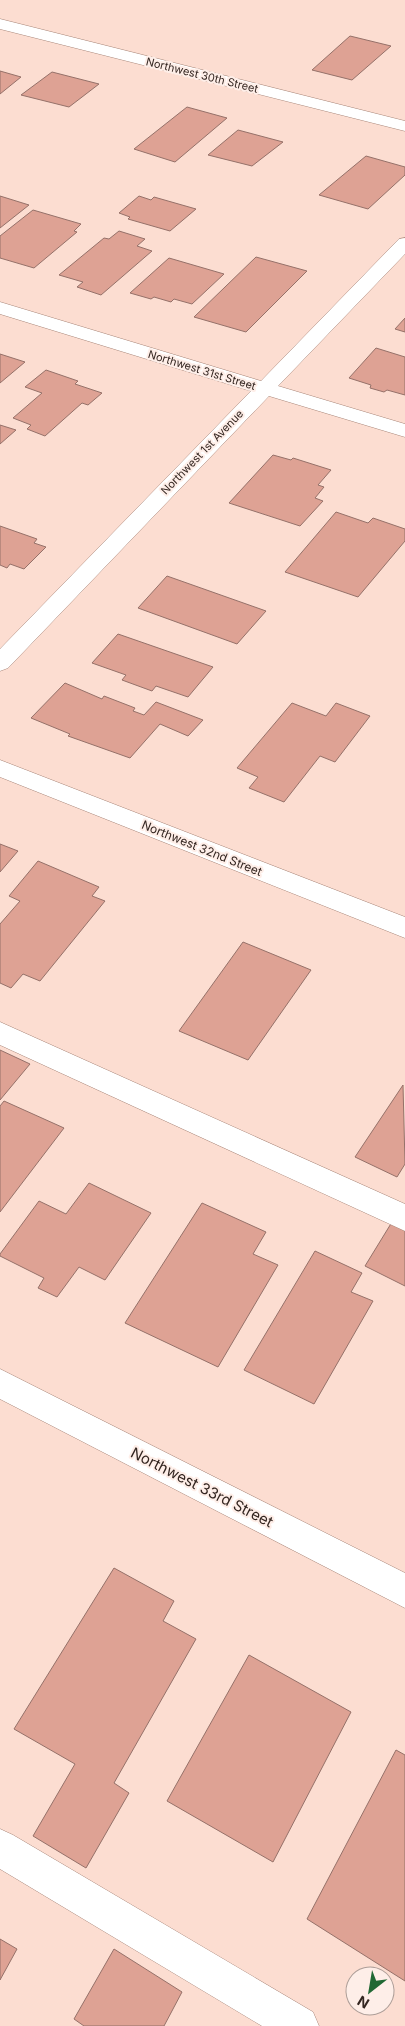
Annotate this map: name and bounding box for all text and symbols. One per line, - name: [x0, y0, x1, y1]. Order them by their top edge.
- street label: Northwest 30th Street: [144, 54, 260, 96]
- street label: Northwest 31st Street: [146, 347, 258, 393]
- street label: Northwest 1st Avenue: [158, 407, 246, 497]
- street label: Northwest 32nd Street: [140, 817, 264, 879]
- street label: Northwest 33rd Street: [128, 1443, 277, 1531]
- north arrow: [345, 1966, 395, 2016]
- text: N: [354, 1993, 372, 2013]

